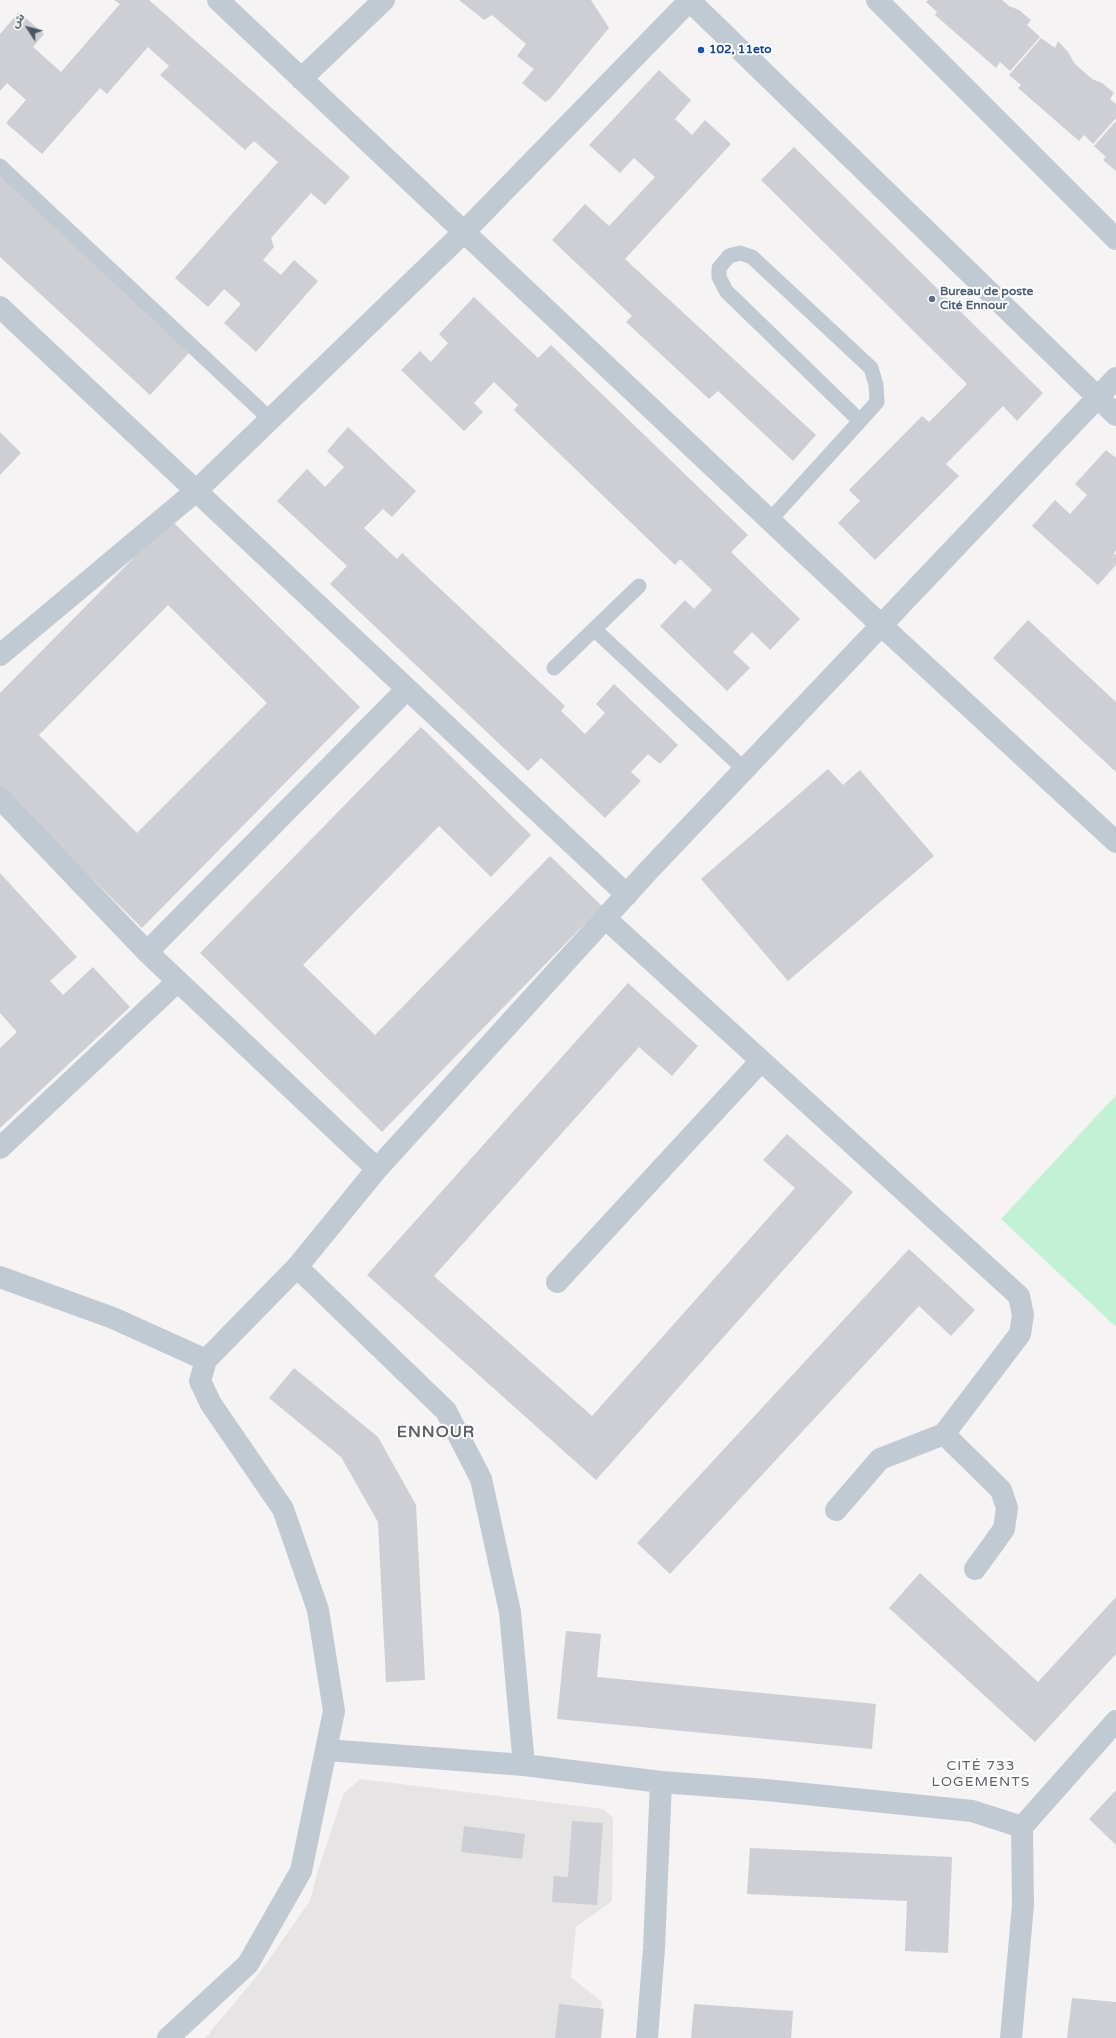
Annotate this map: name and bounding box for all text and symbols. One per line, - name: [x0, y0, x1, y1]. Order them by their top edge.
- north arrow: [8, 8, 48, 48]
- text: ش: [8, 11, 28, 31]
- place label: 102, 11eto: [709, 43, 772, 57]
- marker: 102, 11eto: [696, 45, 706, 55]
- place label: Bureau de poste Cité Ennour: [940, 285, 1033, 313]
- marker: Bureau de poste Cité Ennour: [927, 294, 937, 304]
- district label: ENNOUR: [397, 1423, 475, 1443]
- district label: CITÉ 733 LOGEMENTS: [932, 1758, 1030, 1790]

